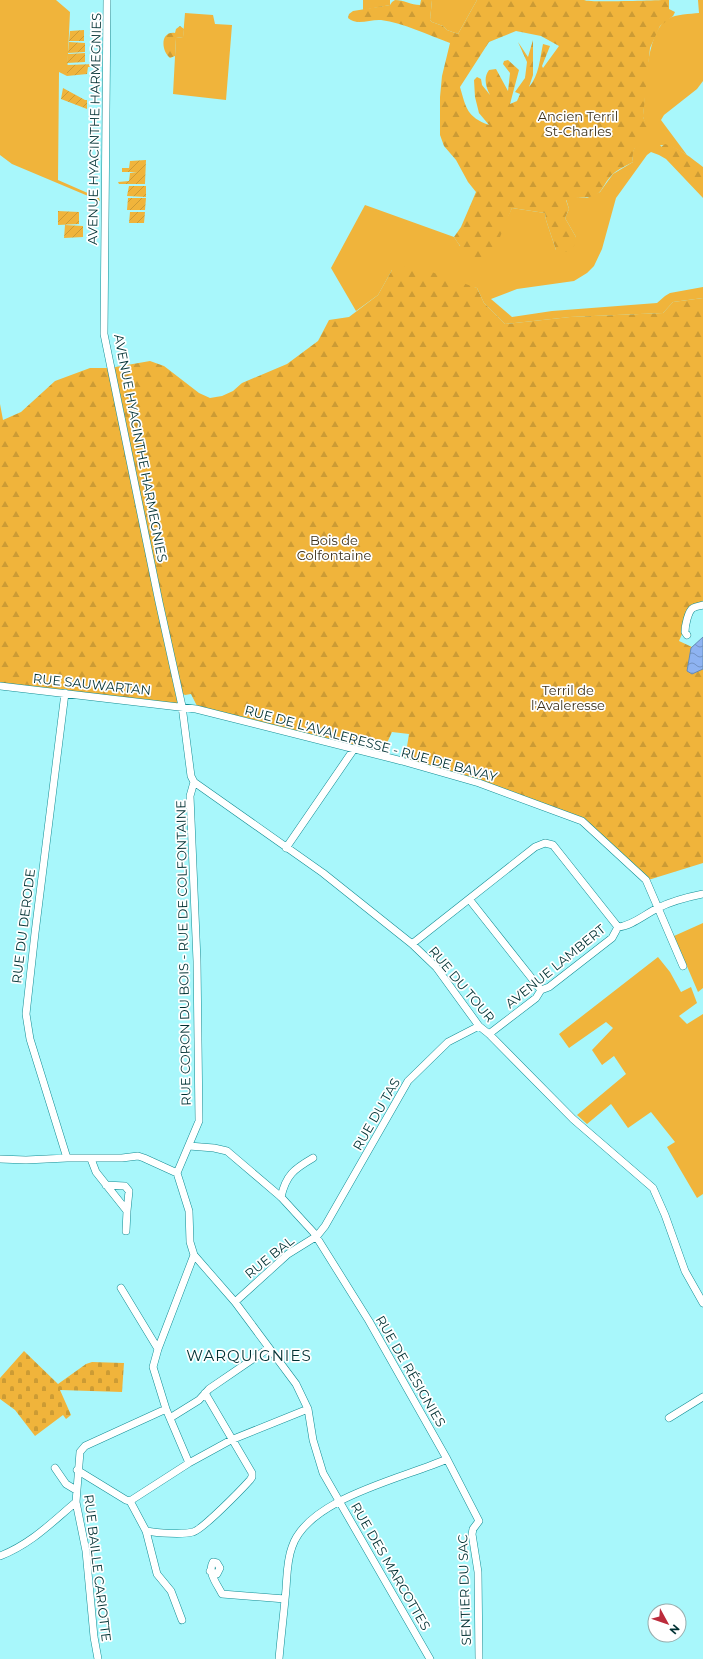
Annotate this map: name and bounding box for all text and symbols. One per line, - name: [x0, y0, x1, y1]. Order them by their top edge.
- street label: AVENUE HYACINTHE HARMEGNIES: [84, 13, 104, 245]
- park label: Ancien Terril St-Charles: [538, 108, 618, 139]
- street label: AVENUE HYACINTHE HARMEGNIES: [111, 333, 171, 563]
- park label: Bois de Colfontaine: [297, 532, 371, 563]
- street label: RUE SAUWARTAN: [32, 670, 152, 698]
- park label: Terril de l'Avaleresse: [531, 682, 605, 713]
- street label: RUE DE L'AVALERESSE - RUE DE BAVAY: [243, 702, 500, 785]
- street label: RUE CORON DU BOIS - RUE DE COLFONTAINE: [172, 800, 194, 1106]
- street label: RUE DU DERODE: [8, 868, 38, 984]
- street label: AVENUE LAMBERT: [502, 920, 609, 1011]
- street label: RUE DU TOUR: [426, 943, 498, 1025]
- street label: RUE DU TAS: [349, 1075, 403, 1153]
- street label: RUE BAL: [241, 1232, 297, 1282]
- street label: RUE DE RÉSIGNIES: [373, 1312, 449, 1430]
- district label: WARQUIGNIES: [186, 1346, 312, 1365]
- street label: RUE BAILLE CARIOTTE: [81, 1493, 115, 1643]
- street label: RUE DES MARCOTTES: [348, 1499, 434, 1633]
- street label: SENTIER DU SAC: [454, 1534, 474, 1646]
- north arrow: [647, 1603, 687, 1643]
- text: N: [666, 1622, 683, 1637]

